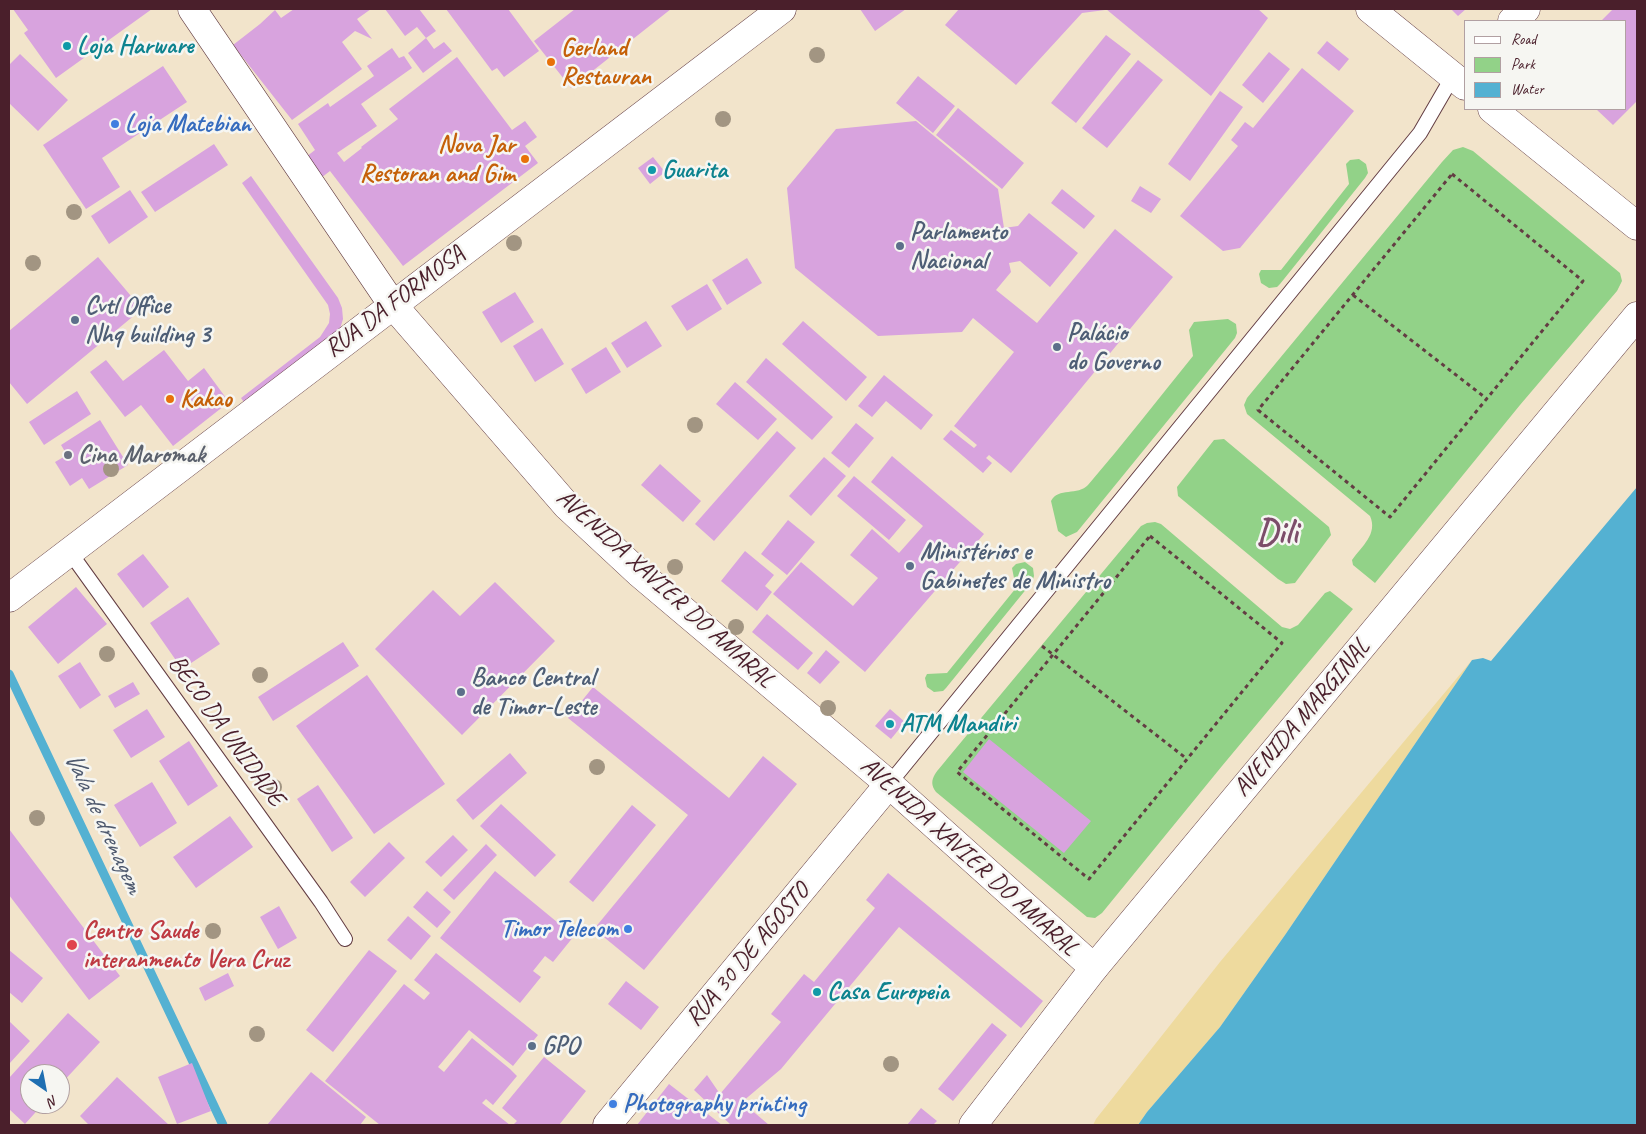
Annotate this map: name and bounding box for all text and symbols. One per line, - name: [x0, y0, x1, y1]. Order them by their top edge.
- legend: [1464, 20, 1626, 110]
- text: Road: [1511, 30, 1536, 49]
- place label: Loja Harware: [77, 31, 193, 61]
- place label: Gerland Restauran: [561, 33, 651, 92]
- marker: Loja Harware: [61, 40, 73, 52]
- text: Park: [1511, 55, 1535, 74]
- marker: Gerland Restauran: [545, 56, 557, 68]
- text: Water: [1511, 80, 1544, 99]
- place label: Loja Matebian: [125, 109, 251, 139]
- marker: Loja Matebian: [109, 118, 121, 130]
- place label: Nova Jar Restoran and Gim: [360, 130, 515, 189]
- marker: Nova Jar Restoran and Gim: [519, 153, 531, 165]
- place label: Guarita: [662, 155, 727, 185]
- marker: Guarita: [646, 164, 658, 176]
- place label: Parlamento Nacional: [910, 217, 1007, 276]
- street label: RUA DA FORMOSA: [319, 240, 471, 364]
- marker: Parlamento Nacional: [894, 240, 906, 252]
- place label: Cvtl Office Nhq building 3: [85, 291, 210, 350]
- marker: Cvtl Office Nhq building 3: [69, 314, 81, 326]
- place label: Palácio do Governo: [1067, 318, 1160, 377]
- marker: Palácio do Governo: [1051, 341, 1063, 353]
- place label: Kakao: [180, 384, 231, 414]
- marker: Kakao: [164, 393, 176, 405]
- place label: Cina Maromak: [78, 440, 205, 470]
- marker: Cina Maromak: [62, 449, 74, 461]
- street label: AVENIDA XAVIER DO AMARAL: [550, 483, 780, 695]
- district label: Dili: [1256, 513, 1298, 555]
- place label: Ministérios e Gabinetes de Ministro: [920, 537, 1110, 596]
- marker: Ministérios e Gabinetes de Ministro: [904, 560, 916, 572]
- street label: AVENIDA MARGINAL: [1227, 633, 1377, 803]
- street label: BECO DA UNIDADE: [161, 650, 291, 812]
- place label: Banco Central de Timor-Leste: [471, 663, 597, 722]
- marker: Banco Central de Timor-Leste: [455, 686, 467, 698]
- place label: ATM Mandiri: [900, 709, 1016, 739]
- marker: ATM Mandiri: [884, 718, 896, 730]
- water label: Vala de drenagem: [57, 747, 149, 899]
- street label: AVENIDA XAVIER DO AMARAL: [854, 751, 1084, 963]
- street label: RUA 30 DE AGOSTO: [679, 877, 817, 1033]
- place label: Timor Telecom: [500, 914, 618, 944]
- place label: Centro Saude interanmento Vera Cruz: [83, 916, 289, 975]
- marker: Timor Telecom: [622, 923, 634, 935]
- marker: Centro Saude interanmento Vera Cruz: [65, 938, 79, 952]
- place label: Casa Europeia: [827, 977, 949, 1007]
- marker: Casa Europeia: [811, 986, 823, 998]
- place label: GPO: [542, 1031, 579, 1061]
- marker: GPO: [526, 1040, 538, 1052]
- north arrow: [20, 1064, 70, 1114]
- place label: Photography printing: [623, 1089, 806, 1119]
- text: N: [45, 1092, 61, 1111]
- marker: Photography printing: [607, 1098, 619, 1110]

